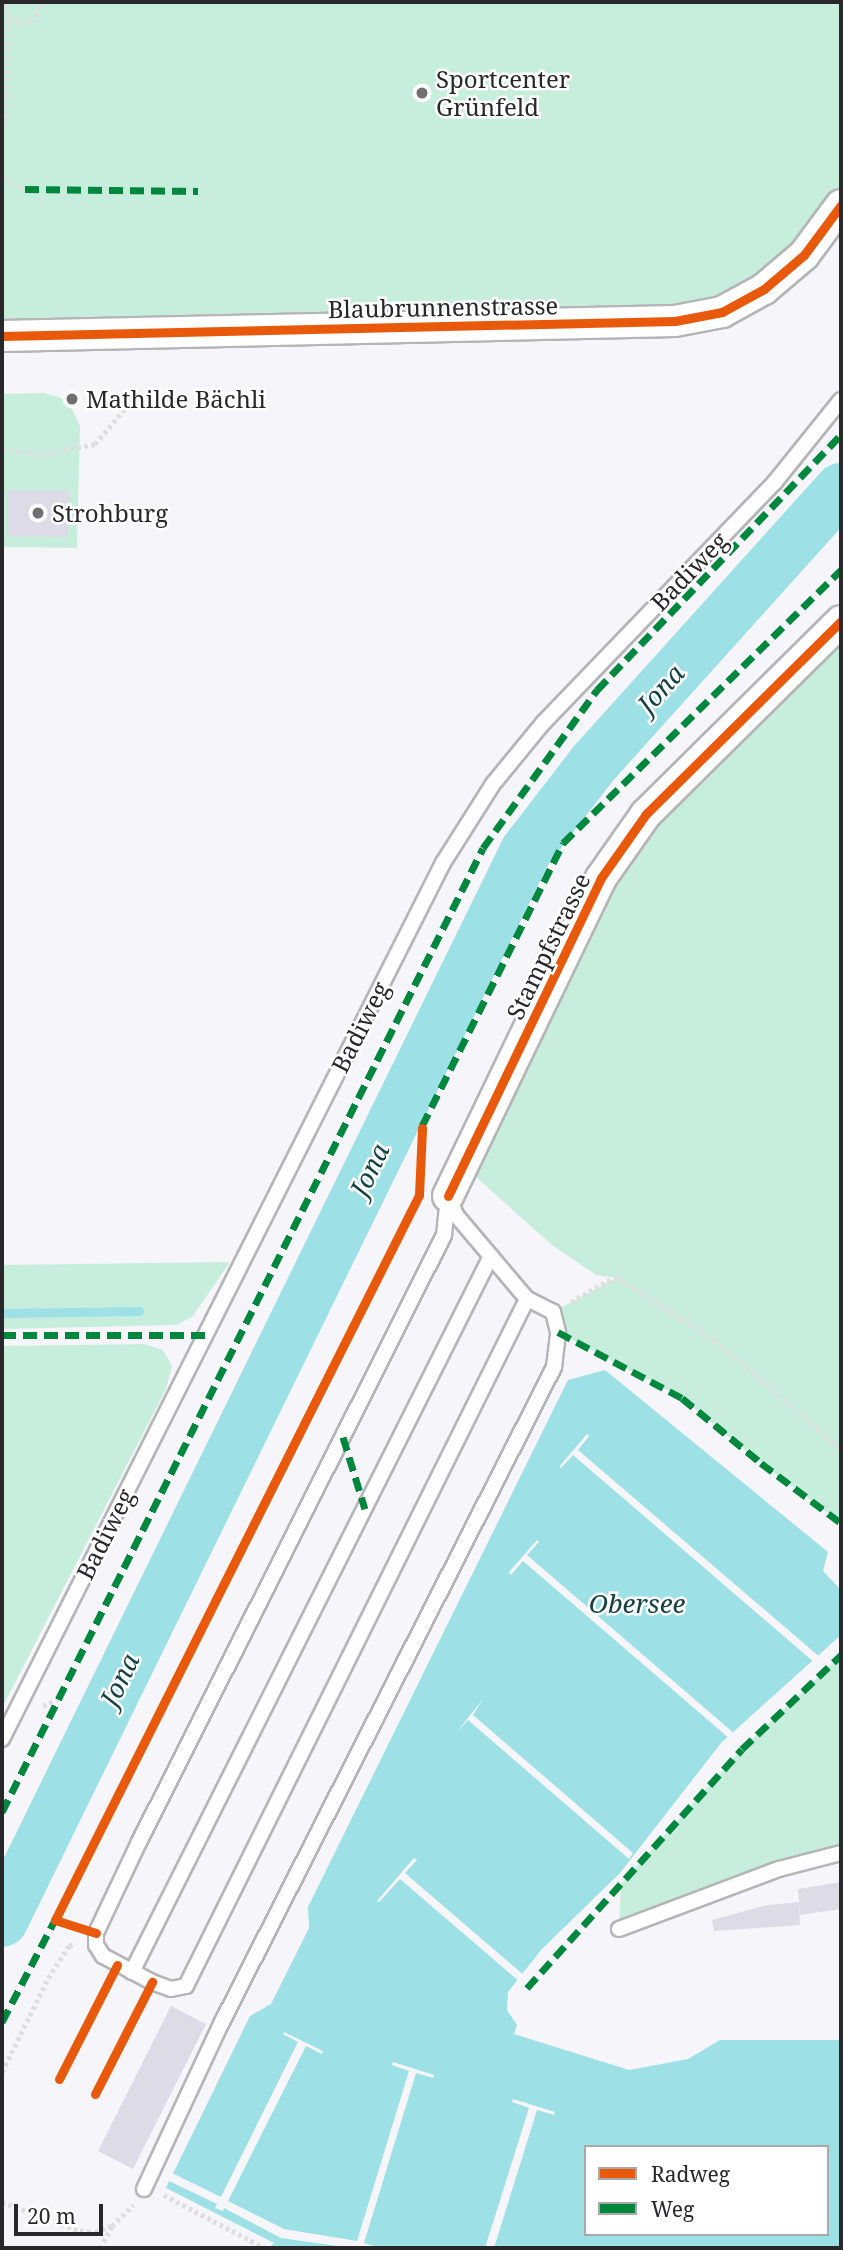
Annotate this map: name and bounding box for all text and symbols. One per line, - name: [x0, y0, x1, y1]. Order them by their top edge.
- place label: Sportcenter Grünfeld: [436, 65, 570, 121]
- marker: Sportcenter Grünfeld: [414, 85, 430, 101]
- street label: Blaubrunnenstrasse: [327, 291, 559, 323]
- place label: Mathilde Bächli: [86, 385, 266, 413]
- marker: Mathilde Bächli: [64, 391, 80, 407]
- place label: Strohburg: [52, 499, 168, 527]
- marker: Strohburg: [30, 505, 46, 521]
- street label: Badiweg: [645, 526, 733, 616]
- water label: Jona: [631, 658, 691, 720]
- street label: Stampfstrasse: [500, 868, 596, 1024]
- street label: Badiweg: [325, 977, 395, 1077]
- water label: Jona: [344, 1139, 396, 1201]
- street label: Badiweg: [70, 1484, 140, 1584]
- water label: Obersee: [589, 1588, 685, 1620]
- water label: Jona: [94, 1649, 146, 1711]
- legend: [584, 2145, 829, 2236]
- text: Radweg: [651, 2160, 730, 2188]
- scale bar: [18, 2190, 107, 2234]
- text: Weg: [651, 2195, 694, 2223]
- text: 20 m: [27, 2202, 76, 2230]

